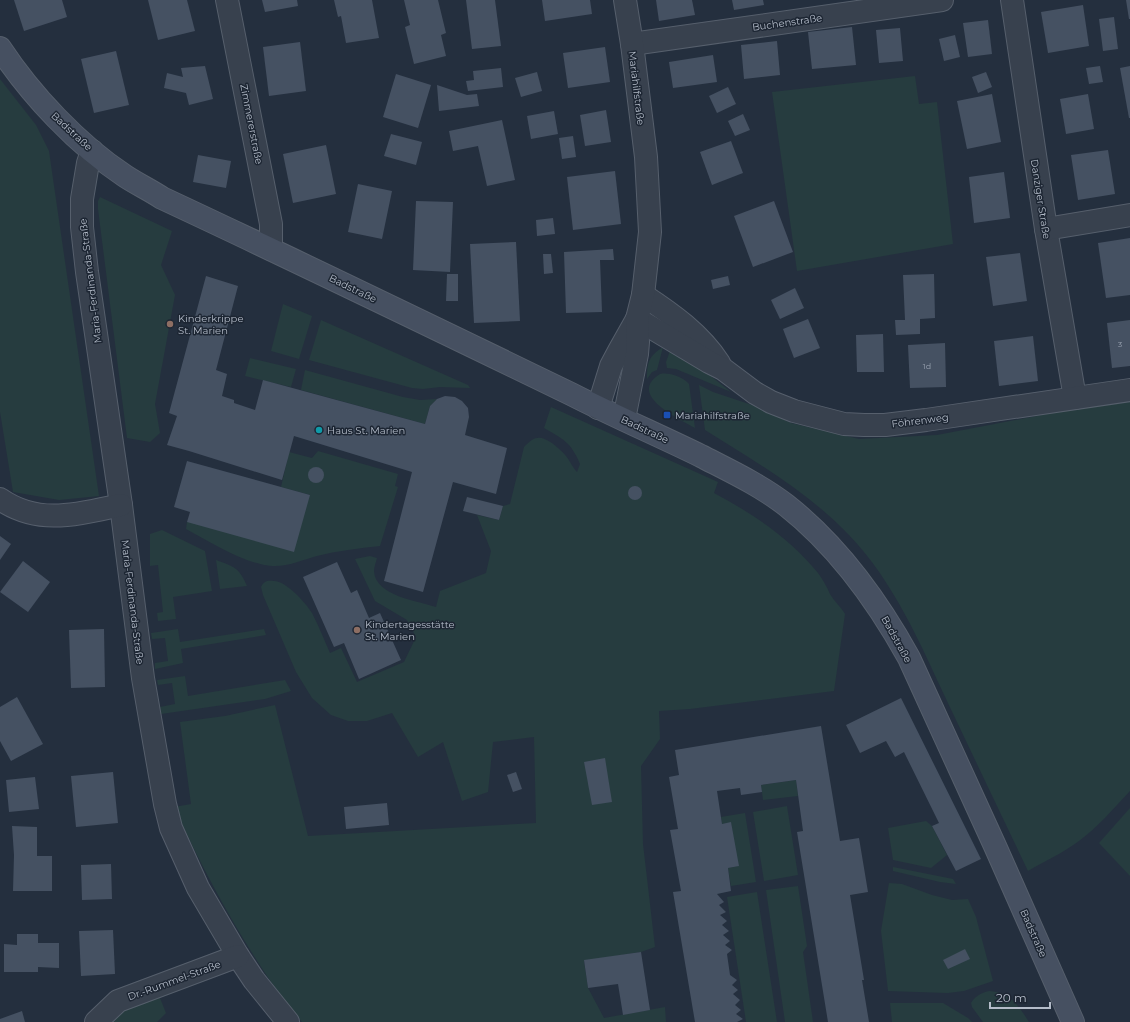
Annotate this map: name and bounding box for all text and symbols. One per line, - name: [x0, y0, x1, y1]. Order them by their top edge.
- street label: Buchenstraße: [751, 11, 823, 34]
- street label: Mariahilfstraße: [626, 50, 648, 126]
- street label: Zimmererstraße: [237, 83, 266, 165]
- street label: Badstraße: [48, 109, 95, 154]
- street label: Danziger Straße: [1028, 158, 1053, 240]
- street label: Maria-Ferdinanda-Straße: [76, 218, 105, 344]
- street label: Badstraße: [327, 271, 379, 306]
- place label: Kinderkrippe St. Marien: [178, 312, 243, 337]
- marker: Kinderkrippe St. Marien: [165, 319, 175, 329]
- house number: 3: [1118, 339, 1123, 349]
- house number: 1d: [923, 361, 931, 371]
- place label: Mariahilfstraße: [675, 409, 750, 422]
- marker: Mariahilfstraße: [662, 410, 672, 420]
- street label: Föhrenweg: [891, 411, 949, 430]
- street label: Badstraße: [619, 413, 671, 446]
- place label: Haus St. Marien: [327, 424, 405, 437]
- marker: Haus St. Marien: [314, 425, 324, 435]
- street label: Maria-Ferdinanda-Straße: [118, 539, 147, 665]
- street label: Badstraße: [878, 614, 915, 665]
- place label: Kindertagesstätte St. Marien: [365, 618, 455, 643]
- marker: Kindertagesstätte St. Marien: [352, 625, 362, 635]
- street label: Badstraße: [1017, 907, 1050, 959]
- street label: Dr.-Rummel-Straße: [126, 958, 222, 1003]
- scale bar: [990, 984, 1050, 1010]
- text: 20 m: [996, 990, 1027, 1005]

